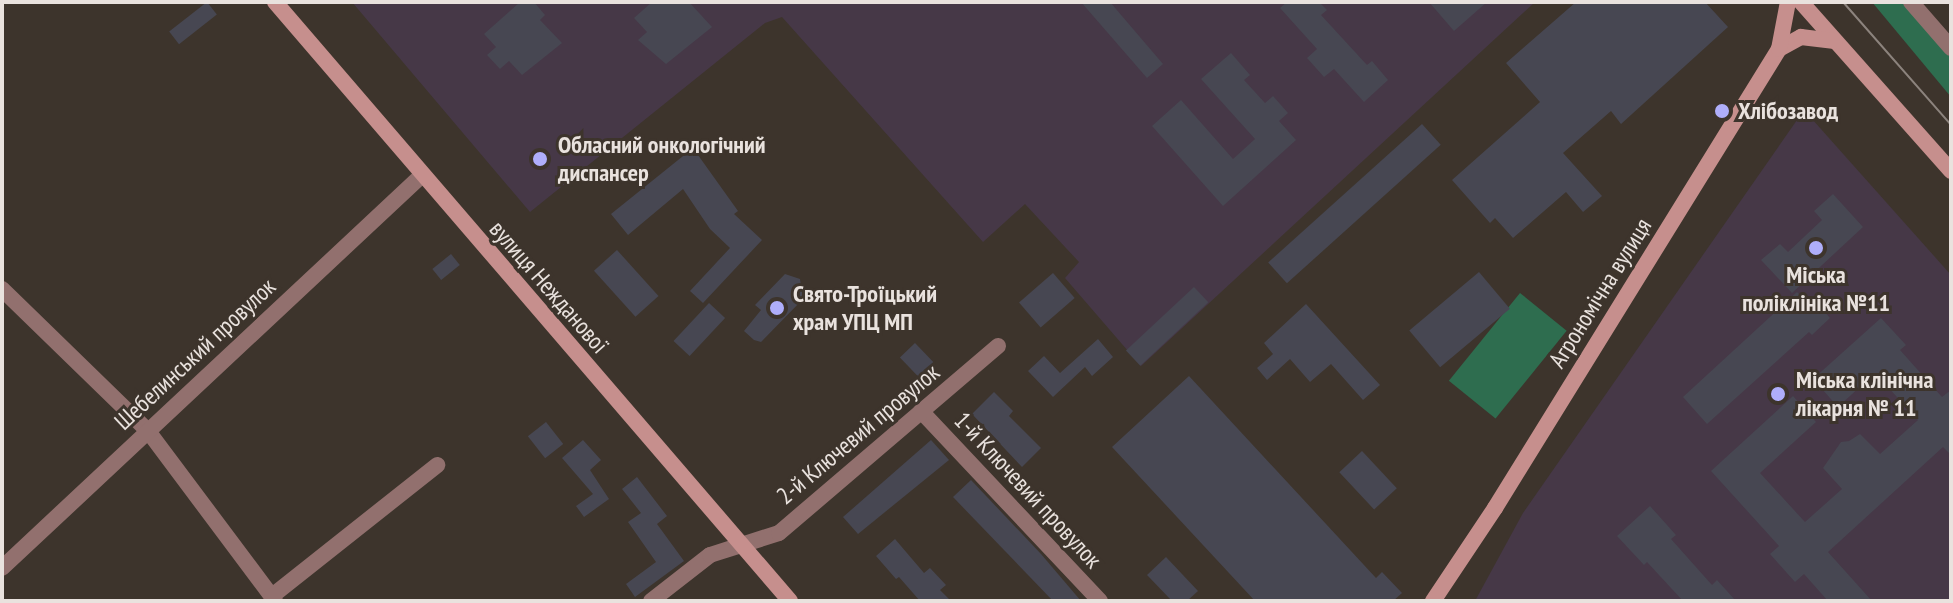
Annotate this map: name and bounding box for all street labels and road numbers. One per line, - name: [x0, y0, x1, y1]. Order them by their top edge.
- street label: Агрономічна вулиця: [1542, 213, 1658, 373]
- street label: вулиця Нежданової: [484, 215, 614, 359]
- street label: Шебелинський провулок: [109, 272, 281, 436]
- street label: 2-й Ключевий провулок: [771, 358, 945, 510]
- street label: 1-й Ключевий провулок: [948, 406, 1108, 574]

